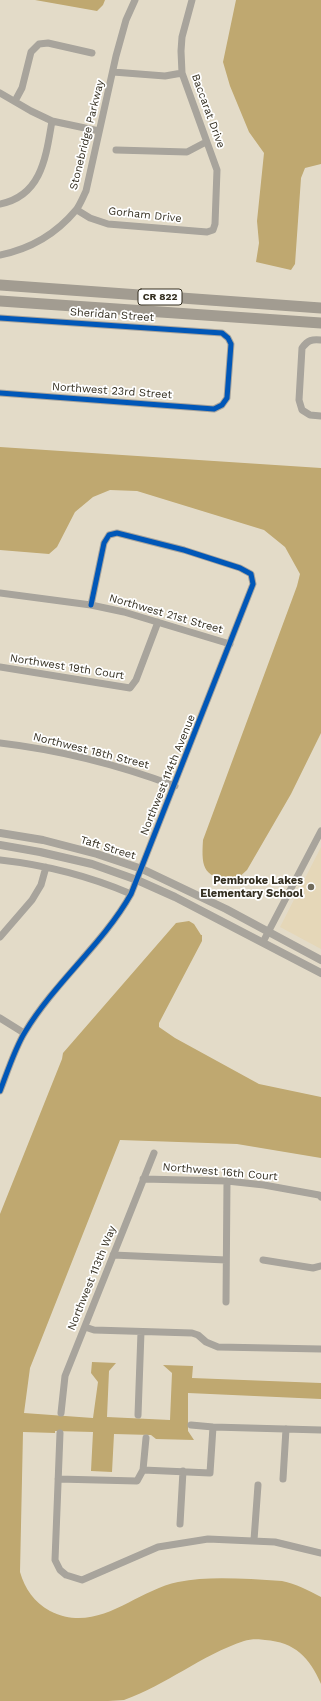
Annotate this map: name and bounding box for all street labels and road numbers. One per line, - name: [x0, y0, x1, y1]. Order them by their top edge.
- street label: Baccarat Drive: [188, 72, 228, 150]
- street label: Stonebridge Parkway: [67, 79, 107, 191]
- street label: Gorham Drive: [108, 205, 182, 225]
- road number: CR 822: [138, 289, 182, 305]
- street label: Sheridan Street: [69, 305, 155, 325]
- street label: Northwest 23rd Street: [51, 380, 173, 402]
- street label: Northwest 21st Street: [108, 591, 224, 637]
- street label: Northwest 19th Court: [9, 651, 125, 683]
- street label: Northwest 114th Avenue: [138, 713, 198, 837]
- street label: Northwest 18th Street: [32, 730, 150, 772]
- street label: Taft Street: [79, 833, 137, 863]
- street label: Northwest 16th Court: [162, 1160, 278, 1184]
- street label: Northwest 113th Way: [65, 1224, 119, 1332]

